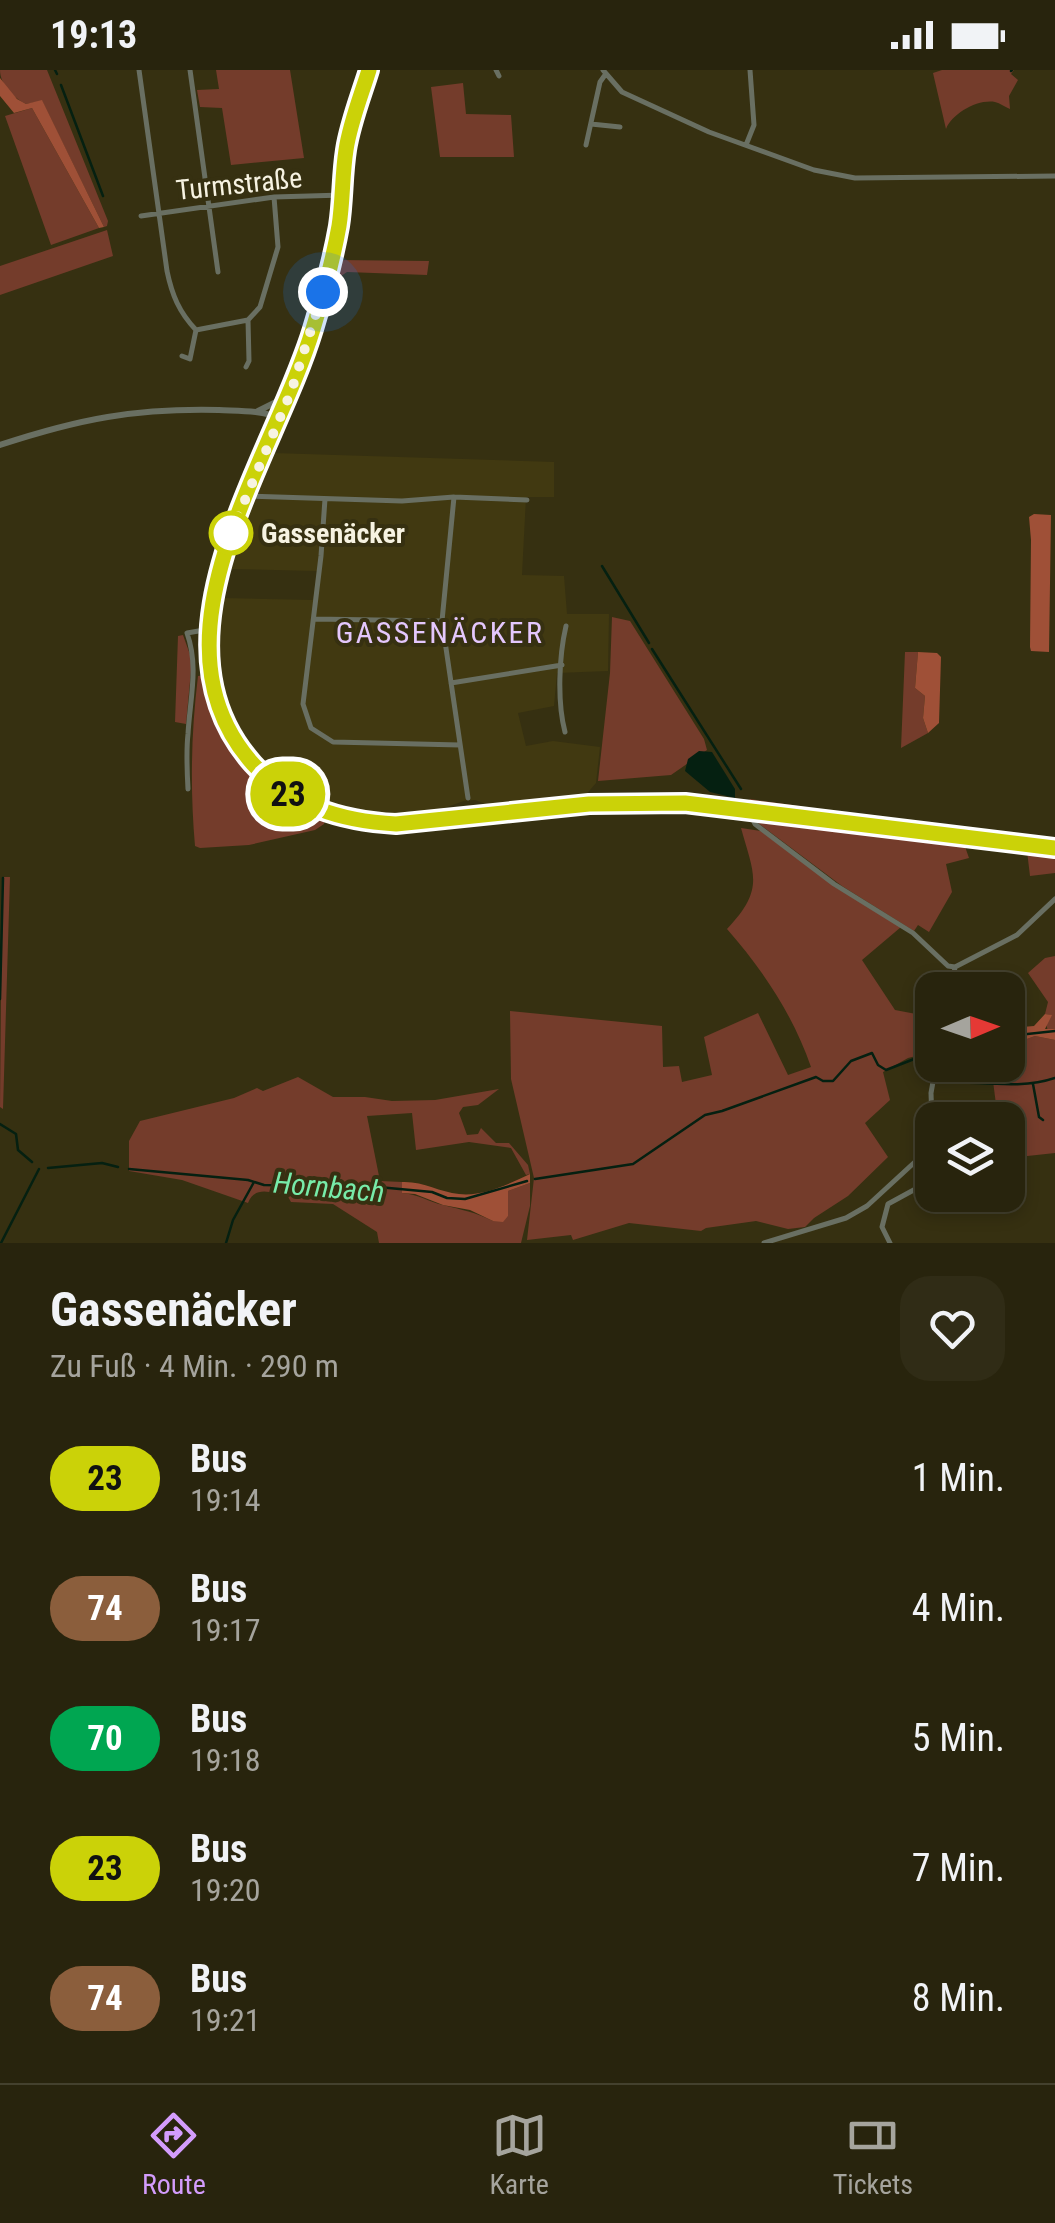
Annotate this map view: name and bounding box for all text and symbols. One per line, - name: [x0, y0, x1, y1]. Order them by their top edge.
- text: 19:13: [50, 13, 137, 57]
- street label: Turmstraße: [174, 161, 304, 207]
- your location: [298, 267, 348, 317]
- marker: Gassenäcker: [210, 512, 252, 554]
- place label: Gassenäcker: [261, 517, 405, 550]
- district label: GASSENÄCKER: [336, 615, 544, 650]
- line badge: 23: [243, 762, 333, 826]
- text: 23: [270, 774, 306, 815]
- north arrow: [915, 972, 1025, 1082]
- map controls: [915, 972, 1025, 1212]
- button: layers: [915, 1102, 1025, 1212]
- water label: Hornbach: [272, 1165, 386, 1209]
- button: heart: [900, 1276, 1005, 1381]
- text: Gassenäcker: [50, 1281, 297, 1338]
- text: Zu Fuß · 4 Min. · 290 m: [50, 1347, 339, 1385]
- text: Bus: [190, 1437, 247, 1481]
- text: 1 Min.: [912, 1456, 1005, 1500]
- text: 23: [87, 1458, 123, 1499]
- text: 19:14: [190, 1481, 261, 1519]
- text: Bus: [190, 1567, 247, 1611]
- text: 4 Min.: [912, 1586, 1005, 1630]
- text: 74: [87, 1588, 123, 1629]
- text: 19:17: [190, 1611, 261, 1649]
- text: Bus: [190, 1697, 247, 1741]
- text: 5 Min.: [912, 1716, 1005, 1760]
- text: 70: [87, 1718, 123, 1759]
- text: 19:18: [190, 1741, 261, 1779]
- text: Bus: [190, 1827, 247, 1871]
- text: 7 Min.: [912, 1846, 1005, 1890]
- text: 23: [87, 1848, 123, 1889]
- text: 19:20: [190, 1871, 261, 1909]
- text: Bus: [190, 1957, 247, 2001]
- text: 8 Min.: [912, 1976, 1005, 2020]
- text: 74: [87, 1978, 123, 2019]
- text: 19:21: [190, 2001, 261, 2039]
- tab: Route: [142, 2108, 206, 2201]
- tab: Karte: [490, 2108, 549, 2201]
- tab: Tickets: [833, 2108, 913, 2201]

